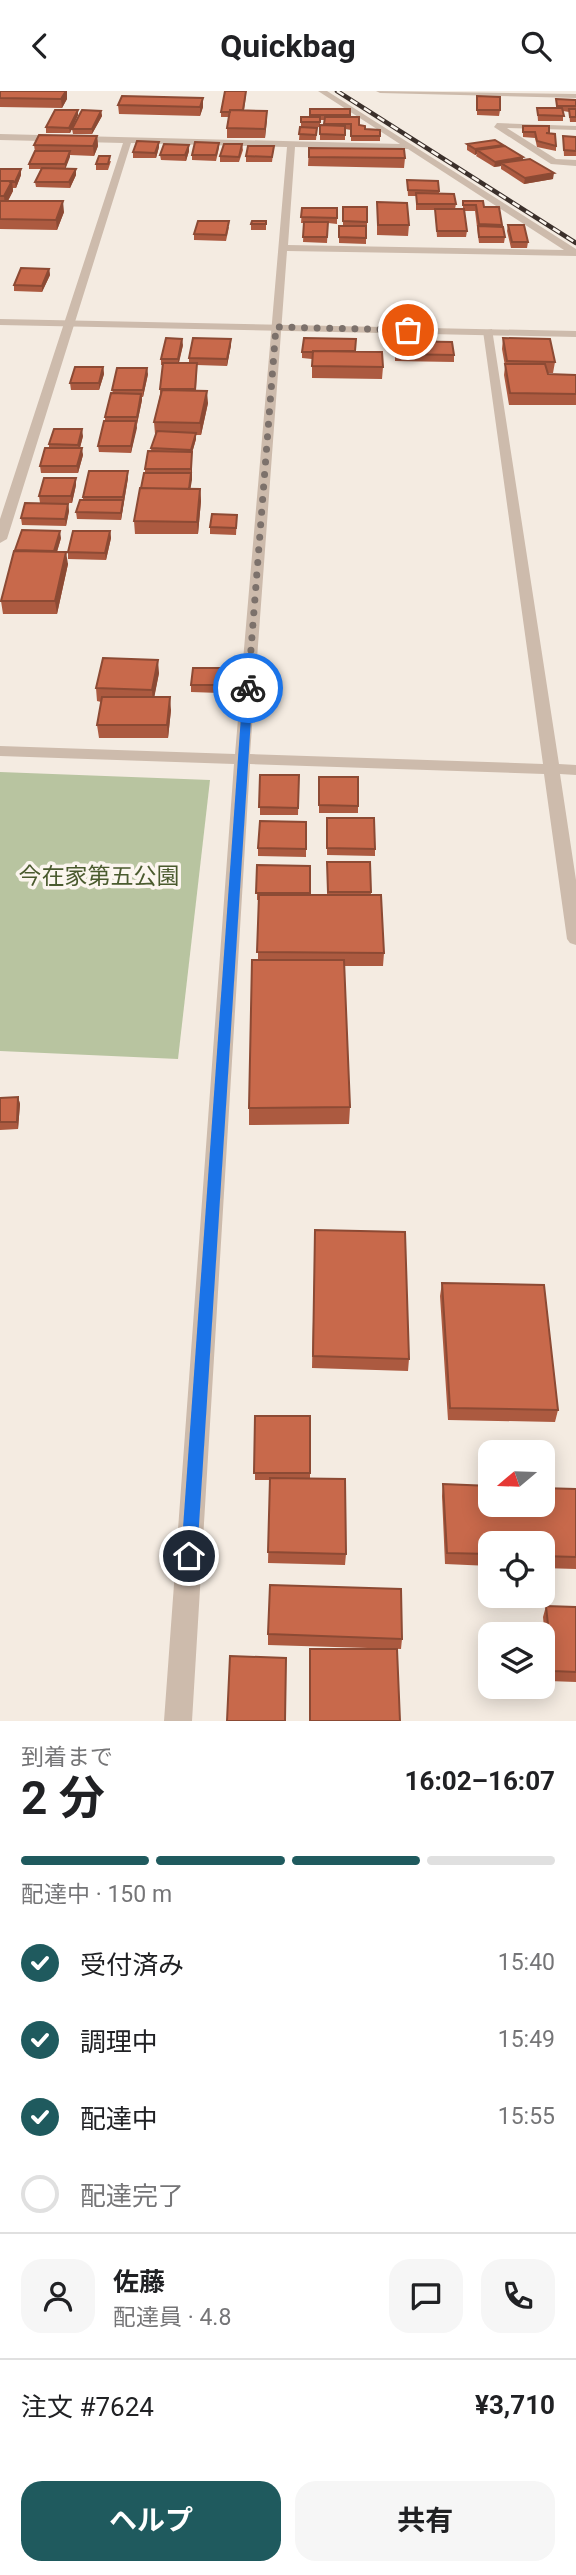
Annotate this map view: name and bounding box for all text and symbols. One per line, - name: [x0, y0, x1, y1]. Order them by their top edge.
- icon: back: [21, 27, 59, 65]
- text: Quickbag: [220, 27, 356, 65]
- icon: search: [517, 27, 555, 65]
- pin: [378, 300, 438, 360]
- icon: bag: [389, 311, 427, 349]
- courier: [213, 653, 283, 723]
- icon: bike: [229, 669, 267, 707]
- park label: 今在家第五公園: [19, 863, 180, 890]
- north arrow: [478, 1440, 555, 1517]
- map controls: [478, 1440, 555, 1699]
- pin: [159, 1526, 219, 1586]
- button: locate: [478, 1531, 555, 1608]
- icon: home: [170, 1537, 208, 1575]
- button: layers: [478, 1622, 555, 1699]
- text: 到着まで: [21, 1744, 113, 1771]
- text: 16:02–16:07: [405, 1766, 555, 1796]
- text: 2 分: [21, 1771, 105, 1825]
- text: 配達中 · 150 m: [21, 1881, 172, 1908]
- icon: check: [21, 1944, 59, 1982]
- text: 15:40: [498, 1949, 555, 1976]
- text: 受付済み: [80, 1950, 184, 1980]
- icon: check: [21, 2021, 59, 2059]
- text: 15:49: [498, 2026, 555, 2053]
- text: 調理中: [80, 2027, 158, 2057]
- icon: check: [21, 2098, 59, 2136]
- text: 15:55: [498, 2103, 555, 2130]
- text: 配達中: [80, 2104, 158, 2134]
- text: 配達完了: [80, 2181, 184, 2211]
- button: person: [21, 2259, 95, 2333]
- button: chat: [389, 2259, 463, 2333]
- button: phone: [481, 2259, 555, 2333]
- text: 佐藤: [113, 2267, 165, 2297]
- text: 配達員 · 4.8: [113, 2304, 231, 2331]
- text: ¥3,710: [475, 2390, 555, 2420]
- text: 注文 #7624: [21, 2392, 154, 2422]
- button: ヘルプ: [21, 2481, 281, 2561]
- button: 共有: [295, 2481, 555, 2561]

